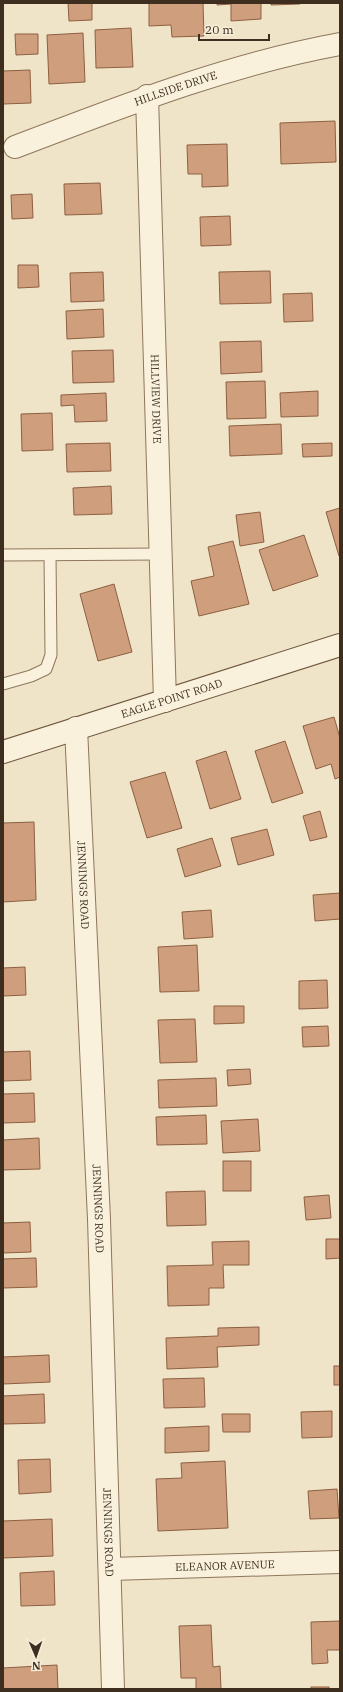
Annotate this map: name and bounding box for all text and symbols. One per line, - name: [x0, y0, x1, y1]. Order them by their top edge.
- scale bar: [199, 16, 269, 42]
- text: 20 m: [205, 22, 234, 37]
- street label: HILLSIDE DRIVE: [132, 68, 219, 109]
- street label: HILLVIEW DRIVE: [148, 354, 164, 444]
- street label: EAGLE POINT ROAD: [119, 676, 224, 721]
- street label: JENNINGS ROAD: [74, 840, 92, 930]
- street label: JENNINGS ROAD: [89, 1164, 107, 1253]
- street label: JENNINGS ROAD: [100, 1488, 117, 1577]
- street label: ELEANOR AVENUE: [175, 1557, 275, 1574]
- north arrow: [16, 1636, 56, 1676]
- text: N: [31, 1659, 41, 1673]

